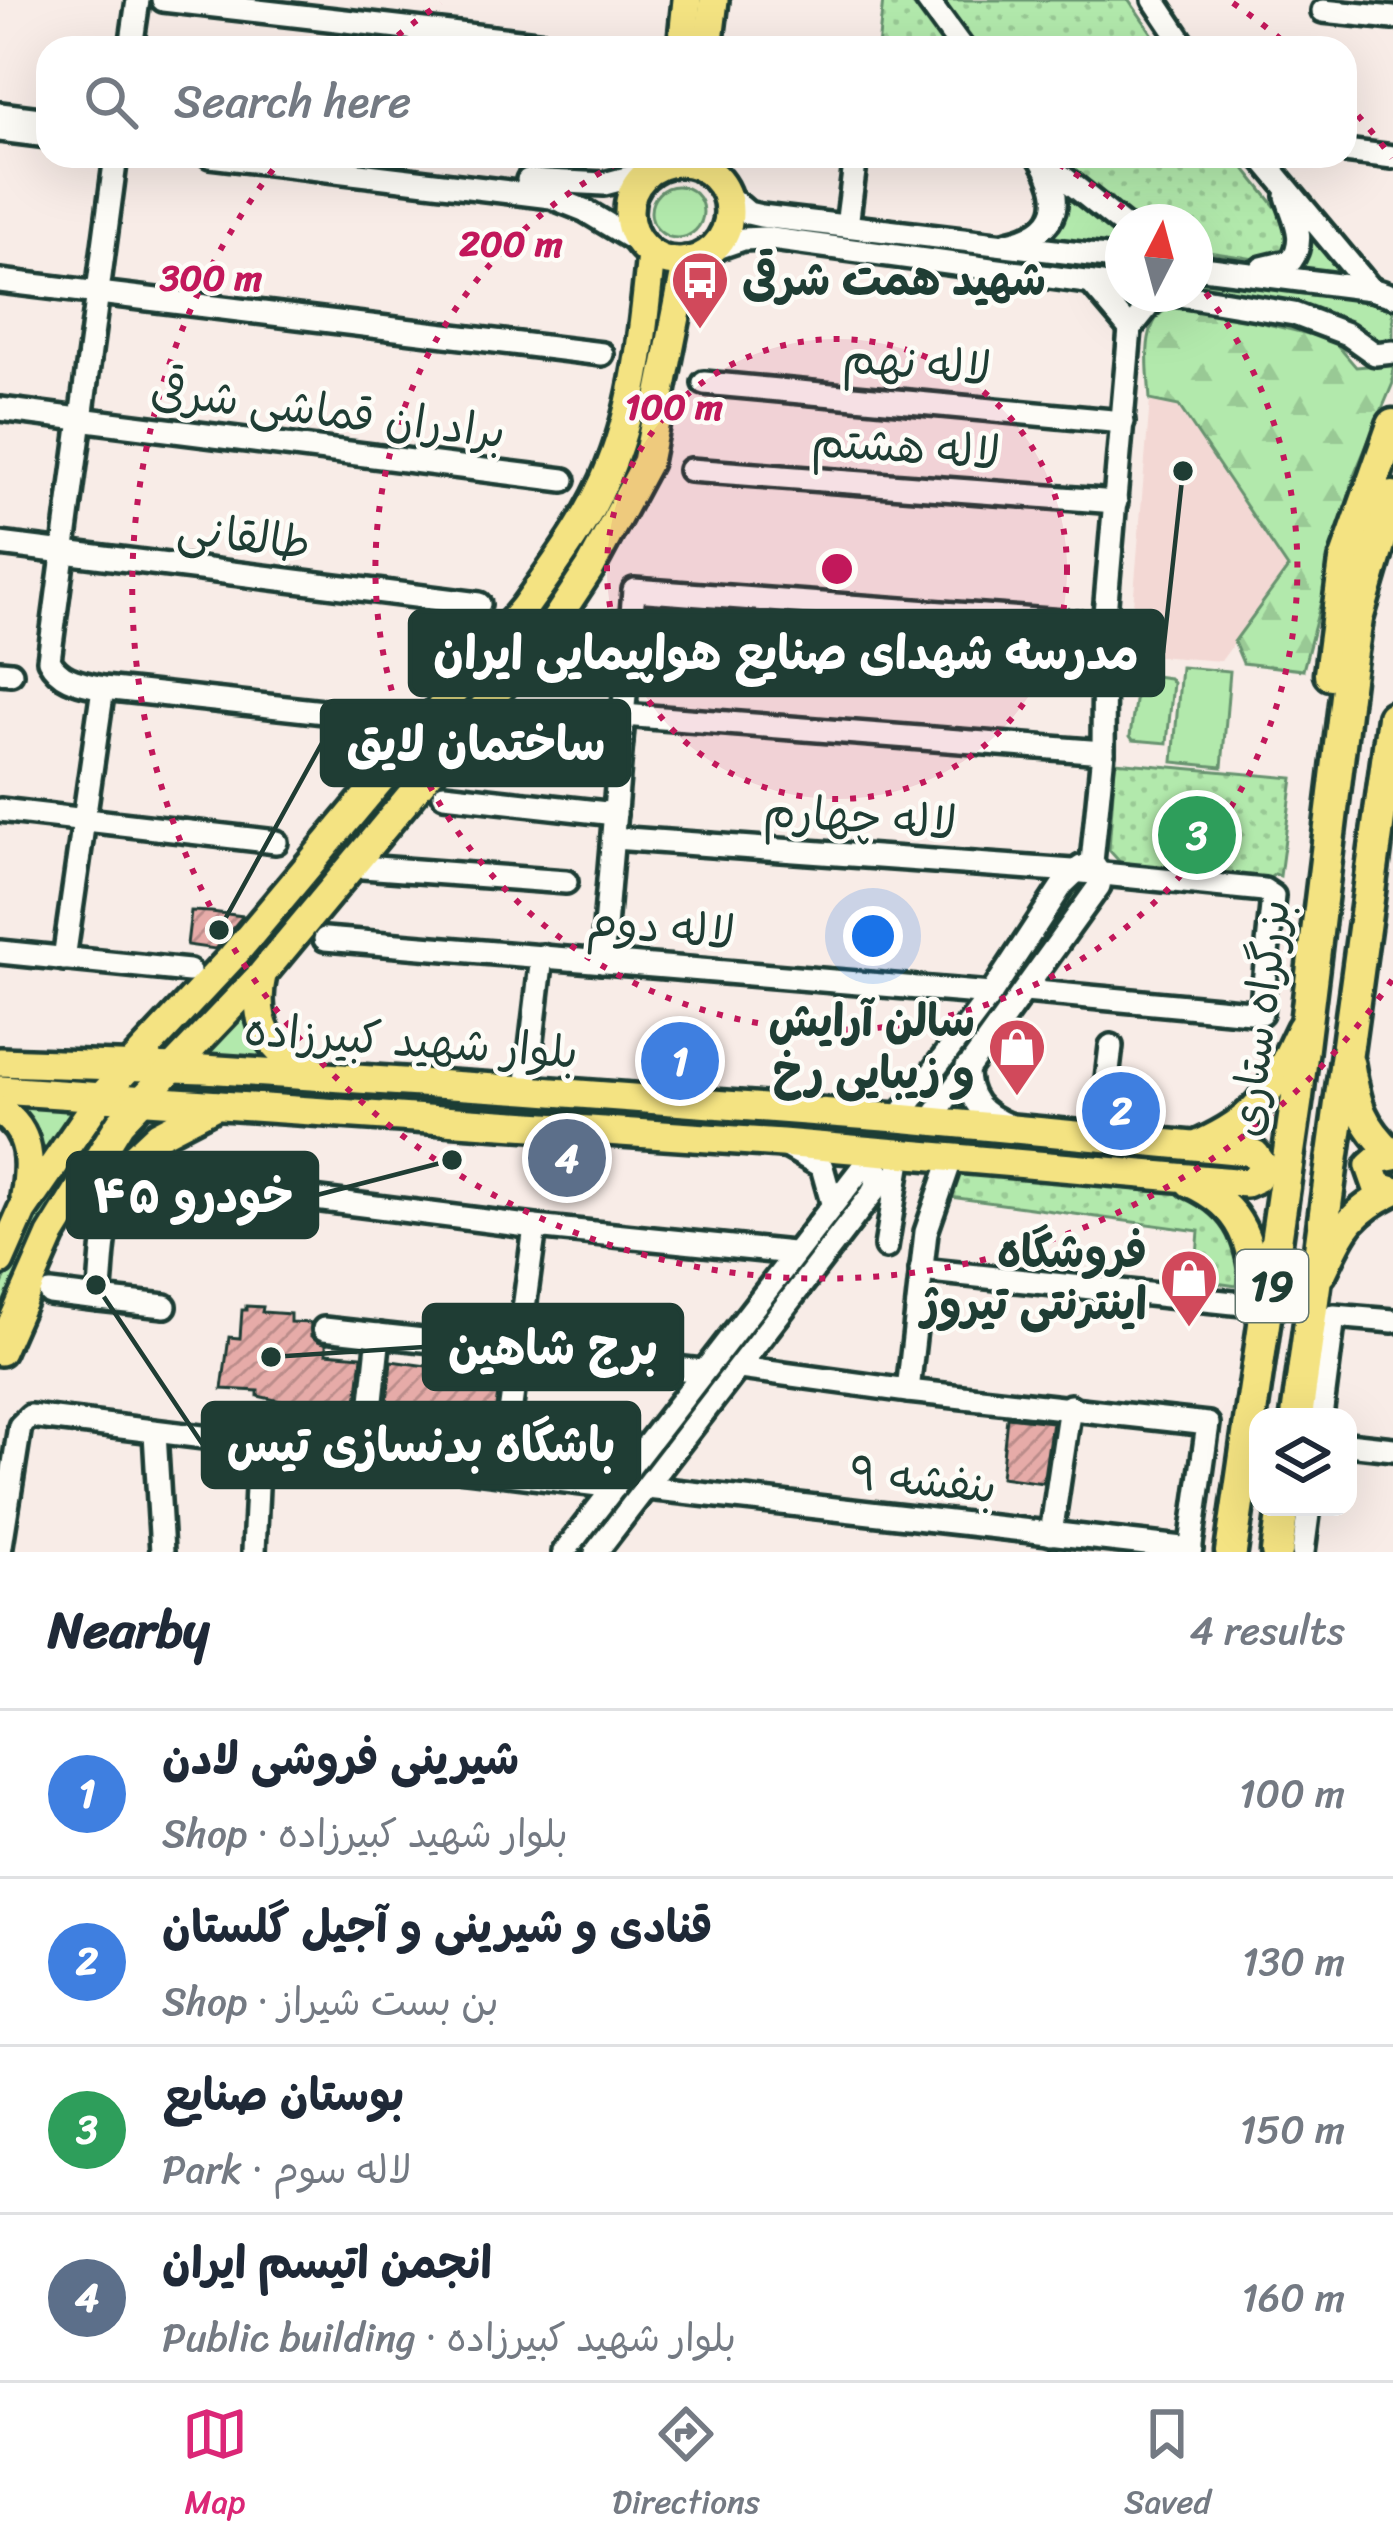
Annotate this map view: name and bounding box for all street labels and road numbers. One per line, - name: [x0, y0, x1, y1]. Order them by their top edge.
- street label: لاله نهم: [840, 317, 994, 409]
- street label: برادران قماشی شرقی: [146, 350, 510, 472]
- street label: لاله هشتم: [809, 401, 1003, 493]
- street label: طالقانی: [173, 488, 315, 584]
- street label: لاله چهارم: [761, 770, 959, 864]
- street label: لاله دوم: [584, 881, 738, 973]
- street label: بزرگراه ستاری: [1206, 895, 1314, 1141]
- street label: بلوار شهید کبیرزاده: [241, 989, 581, 1093]
- road number: 19: [1236, 1250, 1308, 1322]
- street label: بنفشه ۹: [846, 1433, 1000, 1527]

